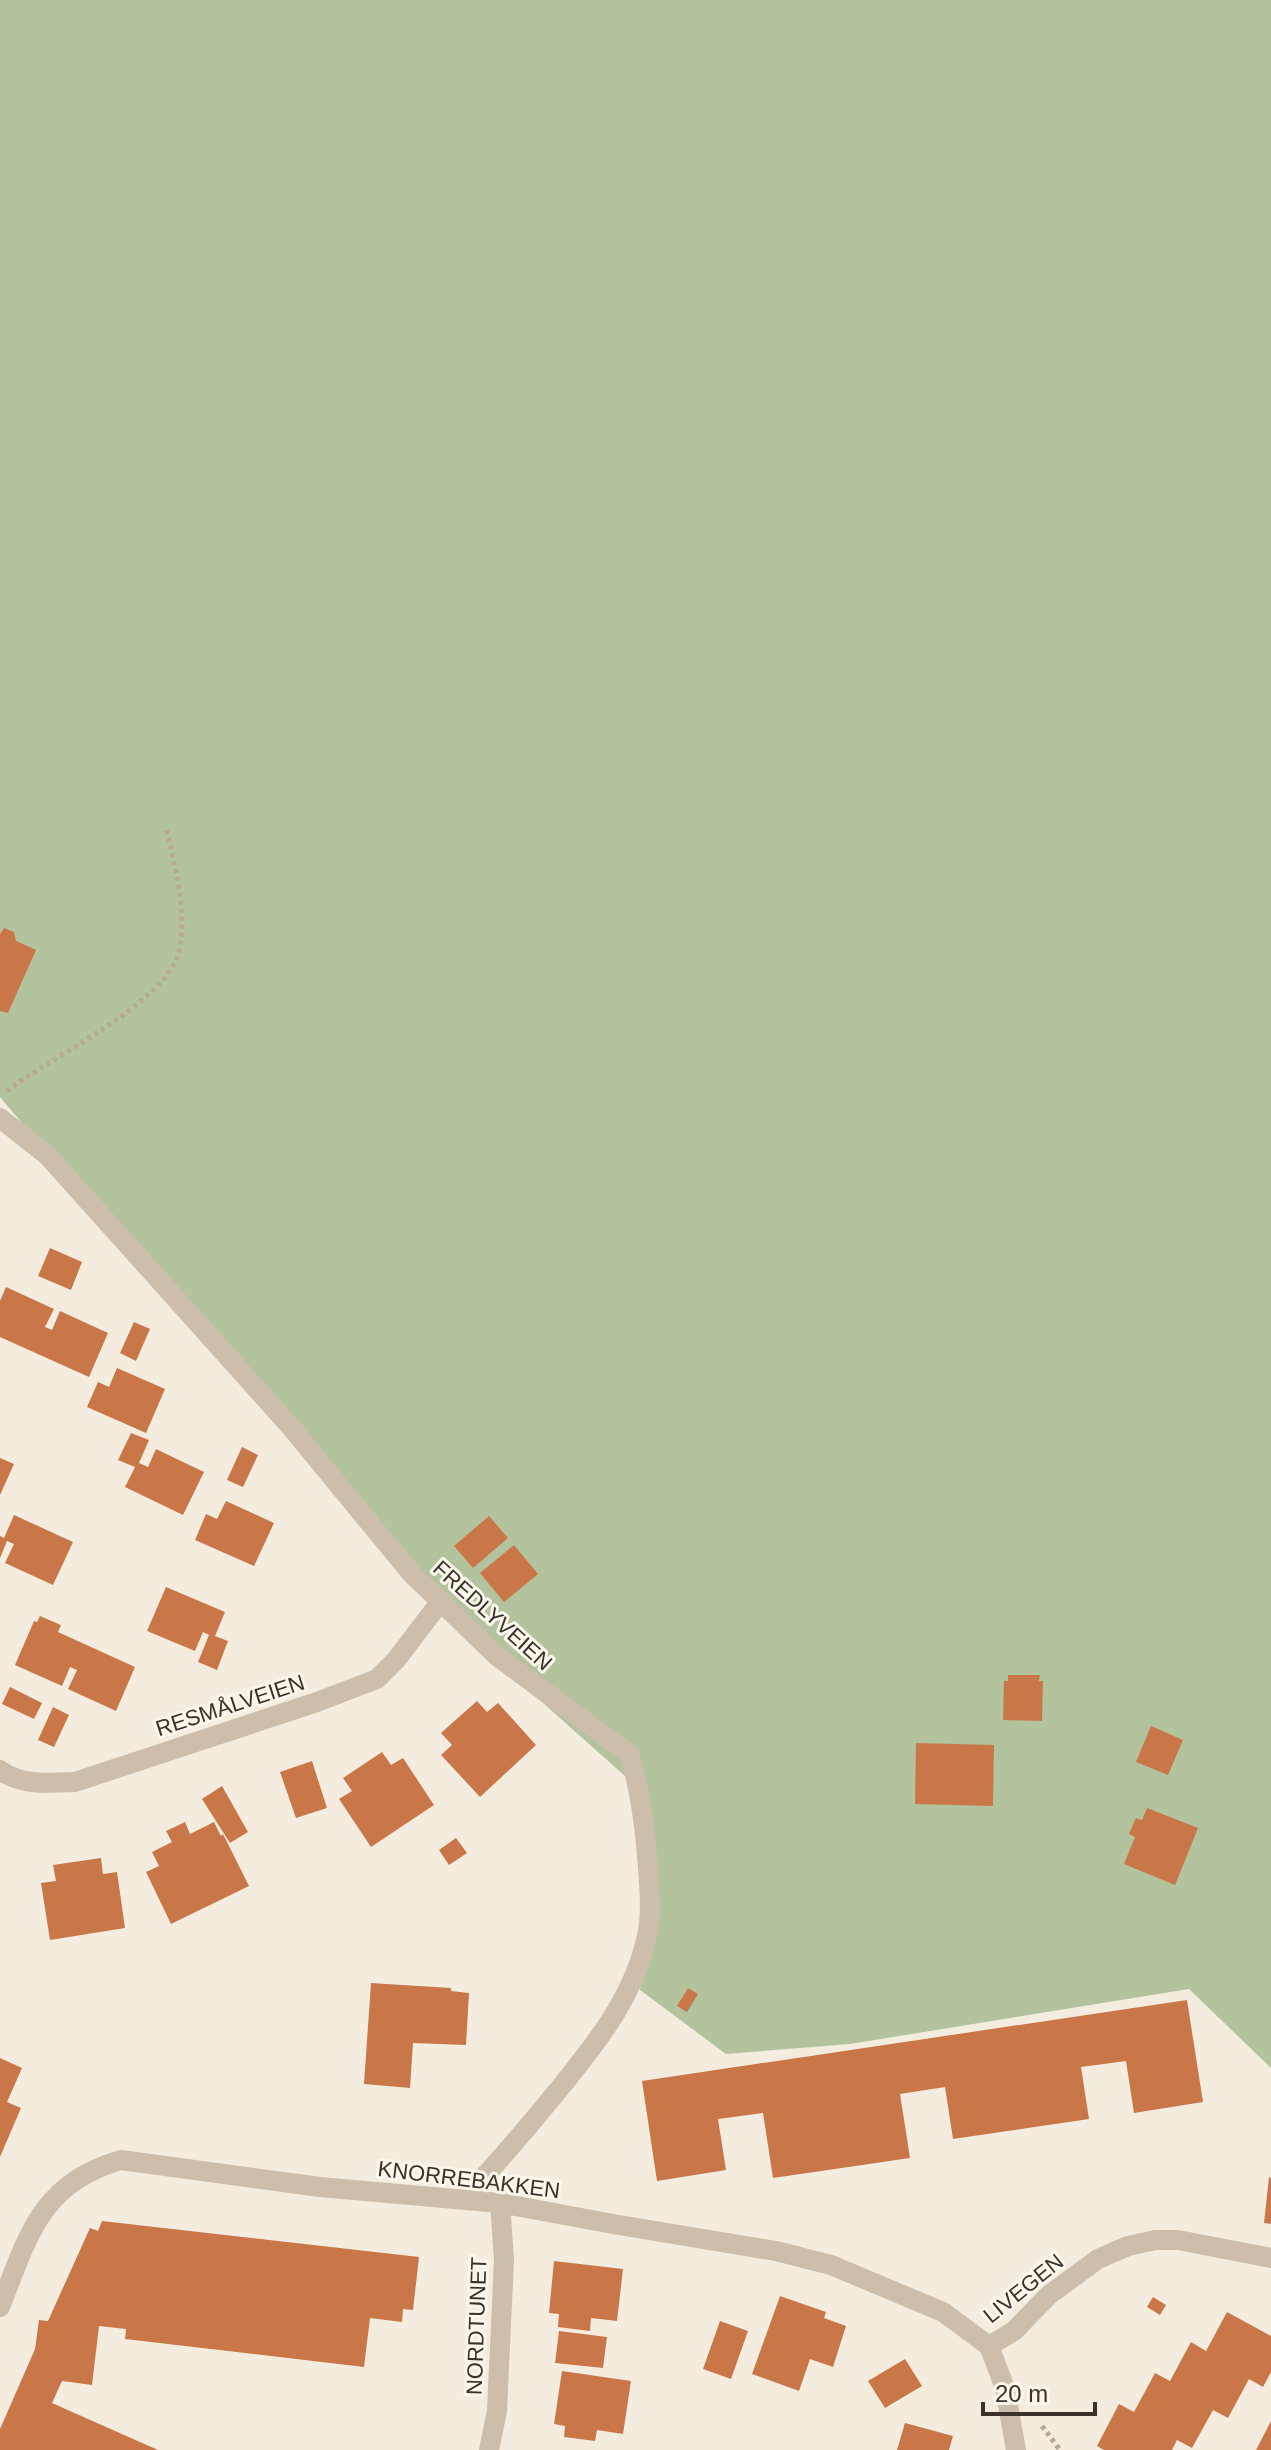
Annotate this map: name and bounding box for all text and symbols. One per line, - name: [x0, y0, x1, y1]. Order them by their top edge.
- street label: FREDLYVEIEN: [428, 1556, 557, 1675]
- street label: RESMÅLVEIEN: [153, 1670, 308, 1741]
- street label: KNORREBAKKEN: [376, 2156, 561, 2203]
- street label: LIVEGEN: [978, 2249, 1068, 2328]
- street label: NORDTUNET: [462, 2257, 491, 2395]
- scale bar: [983, 2366, 1095, 2416]
- text: 20 m: [995, 2380, 1048, 2407]

